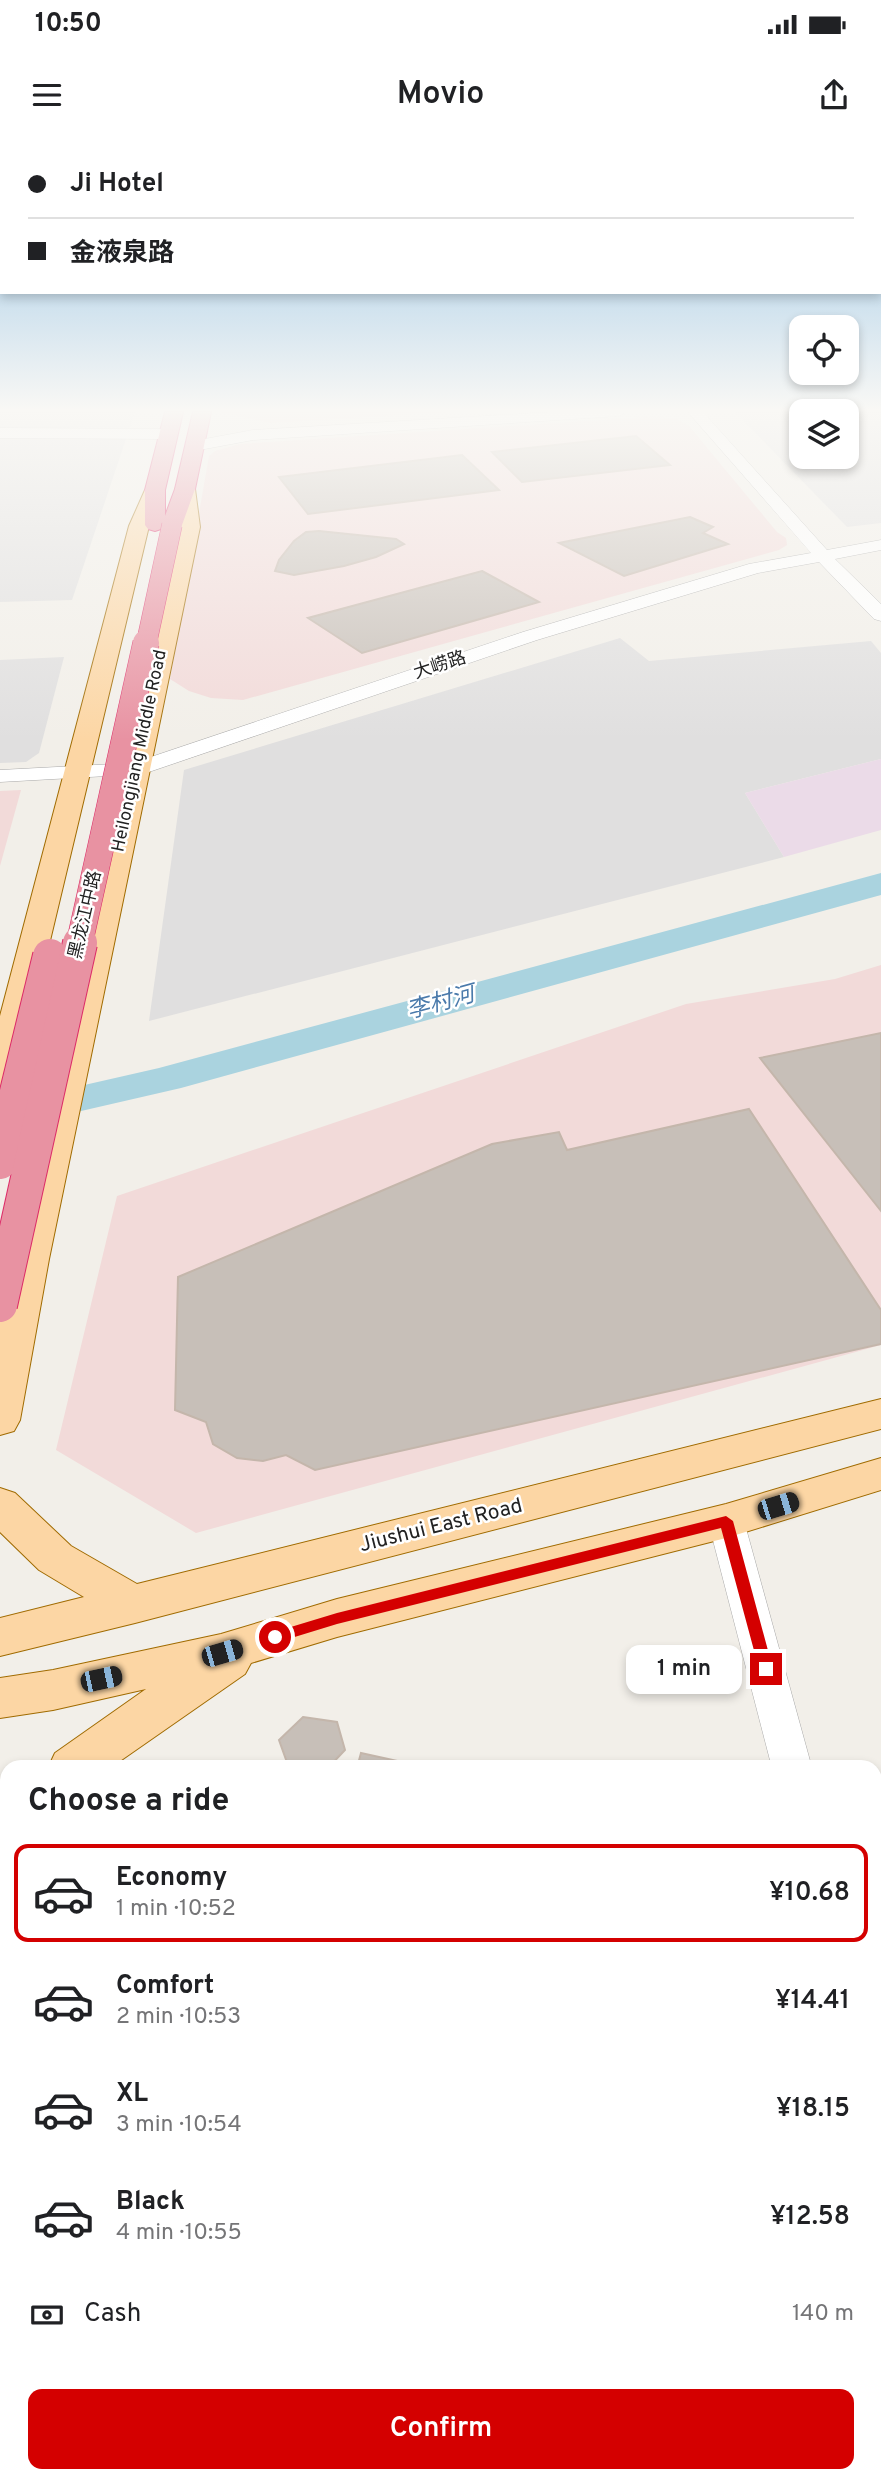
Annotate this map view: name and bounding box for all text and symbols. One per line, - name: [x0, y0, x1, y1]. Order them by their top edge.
- text: 10:50: [35, 8, 102, 41]
- text: Movio: [397, 75, 484, 115]
- icon: menu: [28, 76, 66, 114]
- icon: share: [815, 76, 853, 114]
- text: Ji Hotel: [70, 168, 164, 201]
- text: 金液泉路: [70, 238, 174, 271]
- map controls: [789, 315, 859, 469]
- button: locate: [789, 315, 859, 385]
- button: layers: [789, 399, 859, 469]
- street label: 大崂路: [411, 647, 469, 685]
- street label: Heilongjiang Middle Road: [107, 648, 173, 854]
- street label: 黑龙江中路: [65, 869, 107, 961]
- water label: 李村河: [404, 980, 482, 1027]
- car: [755, 1490, 802, 1522]
- street label: Jiushui East Road: [357, 1493, 525, 1559]
- route start: [259, 1621, 291, 1653]
- car: [199, 1637, 246, 1669]
- callout: 1 min: [626, 1644, 742, 1694]
- route end: [750, 1653, 782, 1685]
- text: 1 min: [657, 1655, 711, 1684]
- car: [79, 1664, 124, 1694]
- text: Choose a ride: [28, 1782, 229, 1822]
- icon: car: [32, 1862, 95, 1925]
- text: Economy: [116, 1862, 227, 1895]
- text: ¥10.68: [769, 1877, 850, 1910]
- text: 1 min · 10:52: [116, 1895, 236, 1924]
- icon: car: [32, 1970, 95, 2033]
- text: Comfort: [116, 1970, 214, 2003]
- text: ¥14.41: [775, 1985, 850, 2018]
- text: 2 min · 10:53: [116, 2003, 241, 2032]
- icon: car: [32, 2078, 95, 2141]
- text: XL: [116, 2078, 148, 2111]
- text: ¥18.15: [776, 2093, 850, 2126]
- text: 3 min · 10:54: [116, 2111, 242, 2140]
- icon: car: [32, 2186, 95, 2249]
- text: Black: [116, 2186, 185, 2219]
- text: ¥12.58: [770, 2201, 850, 2234]
- text: 4 min · 10:55: [116, 2219, 242, 2248]
- icon: cash: [28, 2296, 66, 2334]
- text: Cash: [84, 2298, 141, 2331]
- text: 140 m: [792, 2300, 854, 2329]
- button: Confirm: [28, 2389, 854, 2469]

